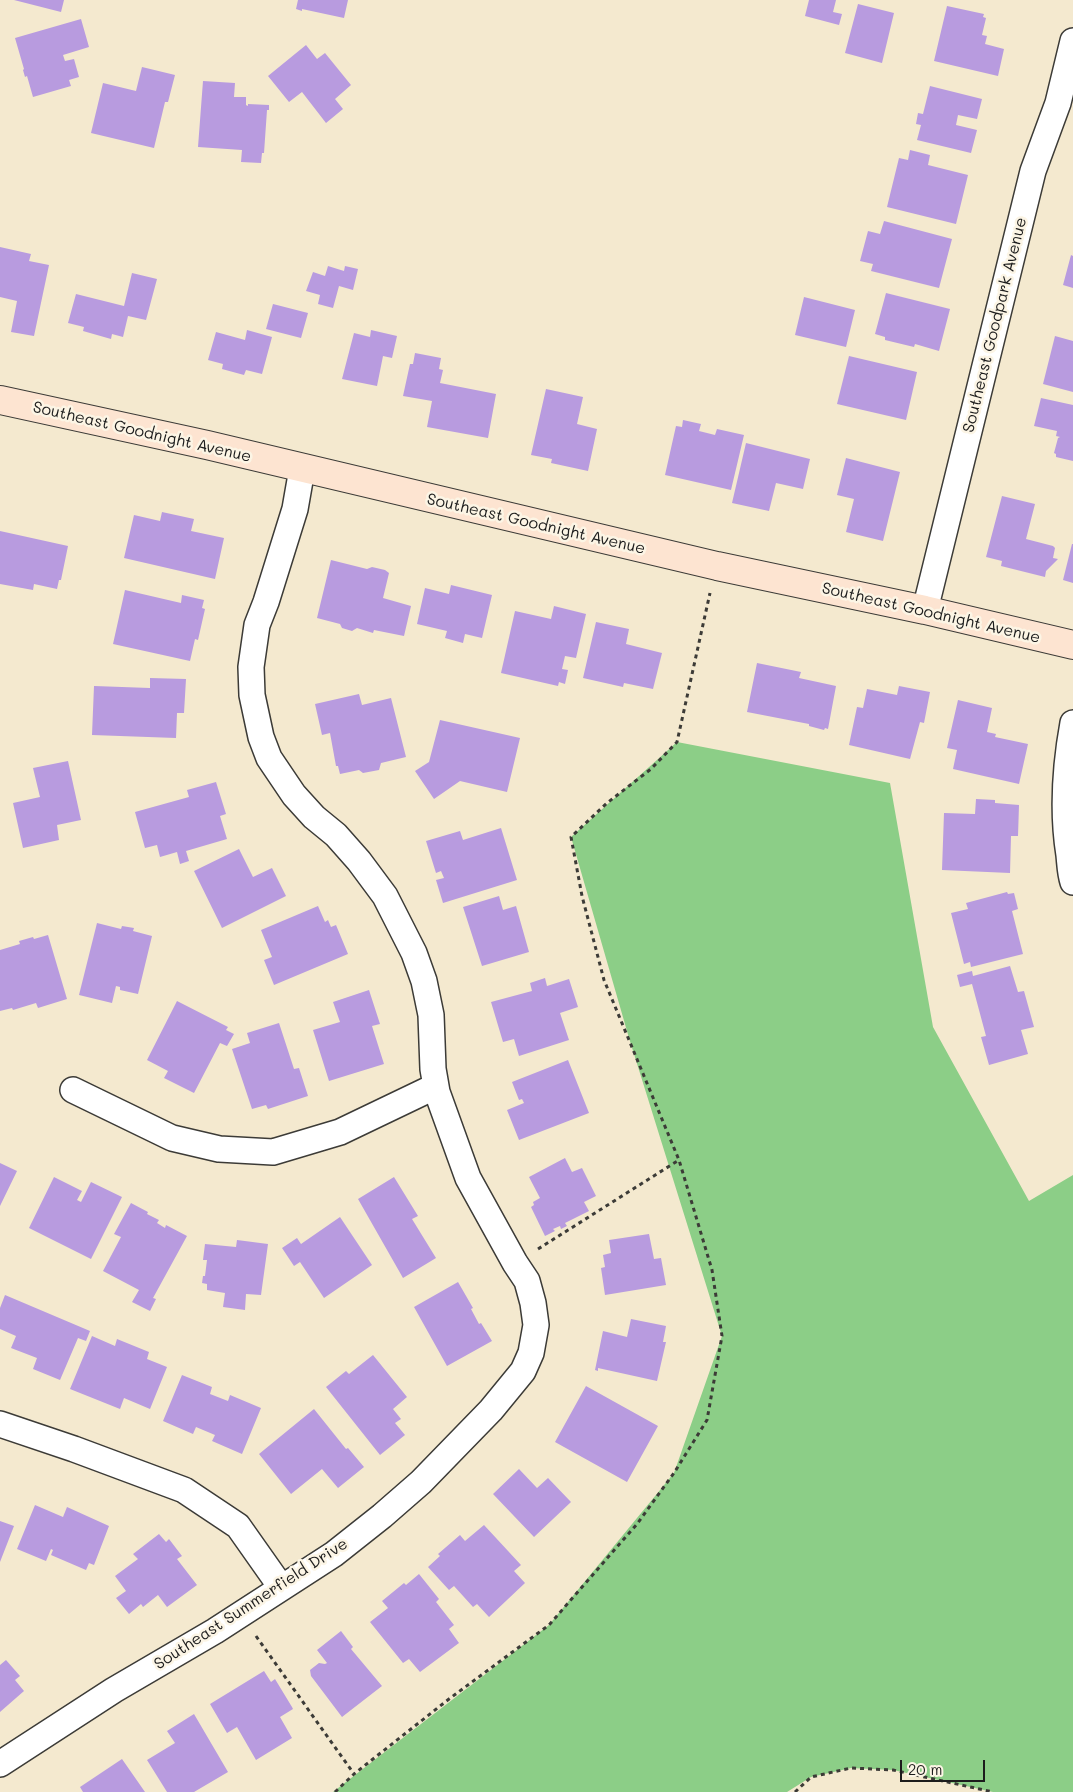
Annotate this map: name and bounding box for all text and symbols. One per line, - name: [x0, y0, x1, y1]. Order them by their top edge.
- street label: Southeast Goodpark Avenue: [959, 215, 1031, 435]
- street label: Southeast Goodnight Avenue: [31, 397, 253, 467]
- street label: Southeast Goodnight Avenue: [425, 489, 647, 559]
- street label: Southeast Goodnight Avenue: [820, 578, 1042, 648]
- street label: Southeast Summerfield Drive: [151, 1534, 351, 1674]
- scale bar: [903, 1750, 988, 1782]
- text: 20 m: [908, 1759, 942, 1779]

